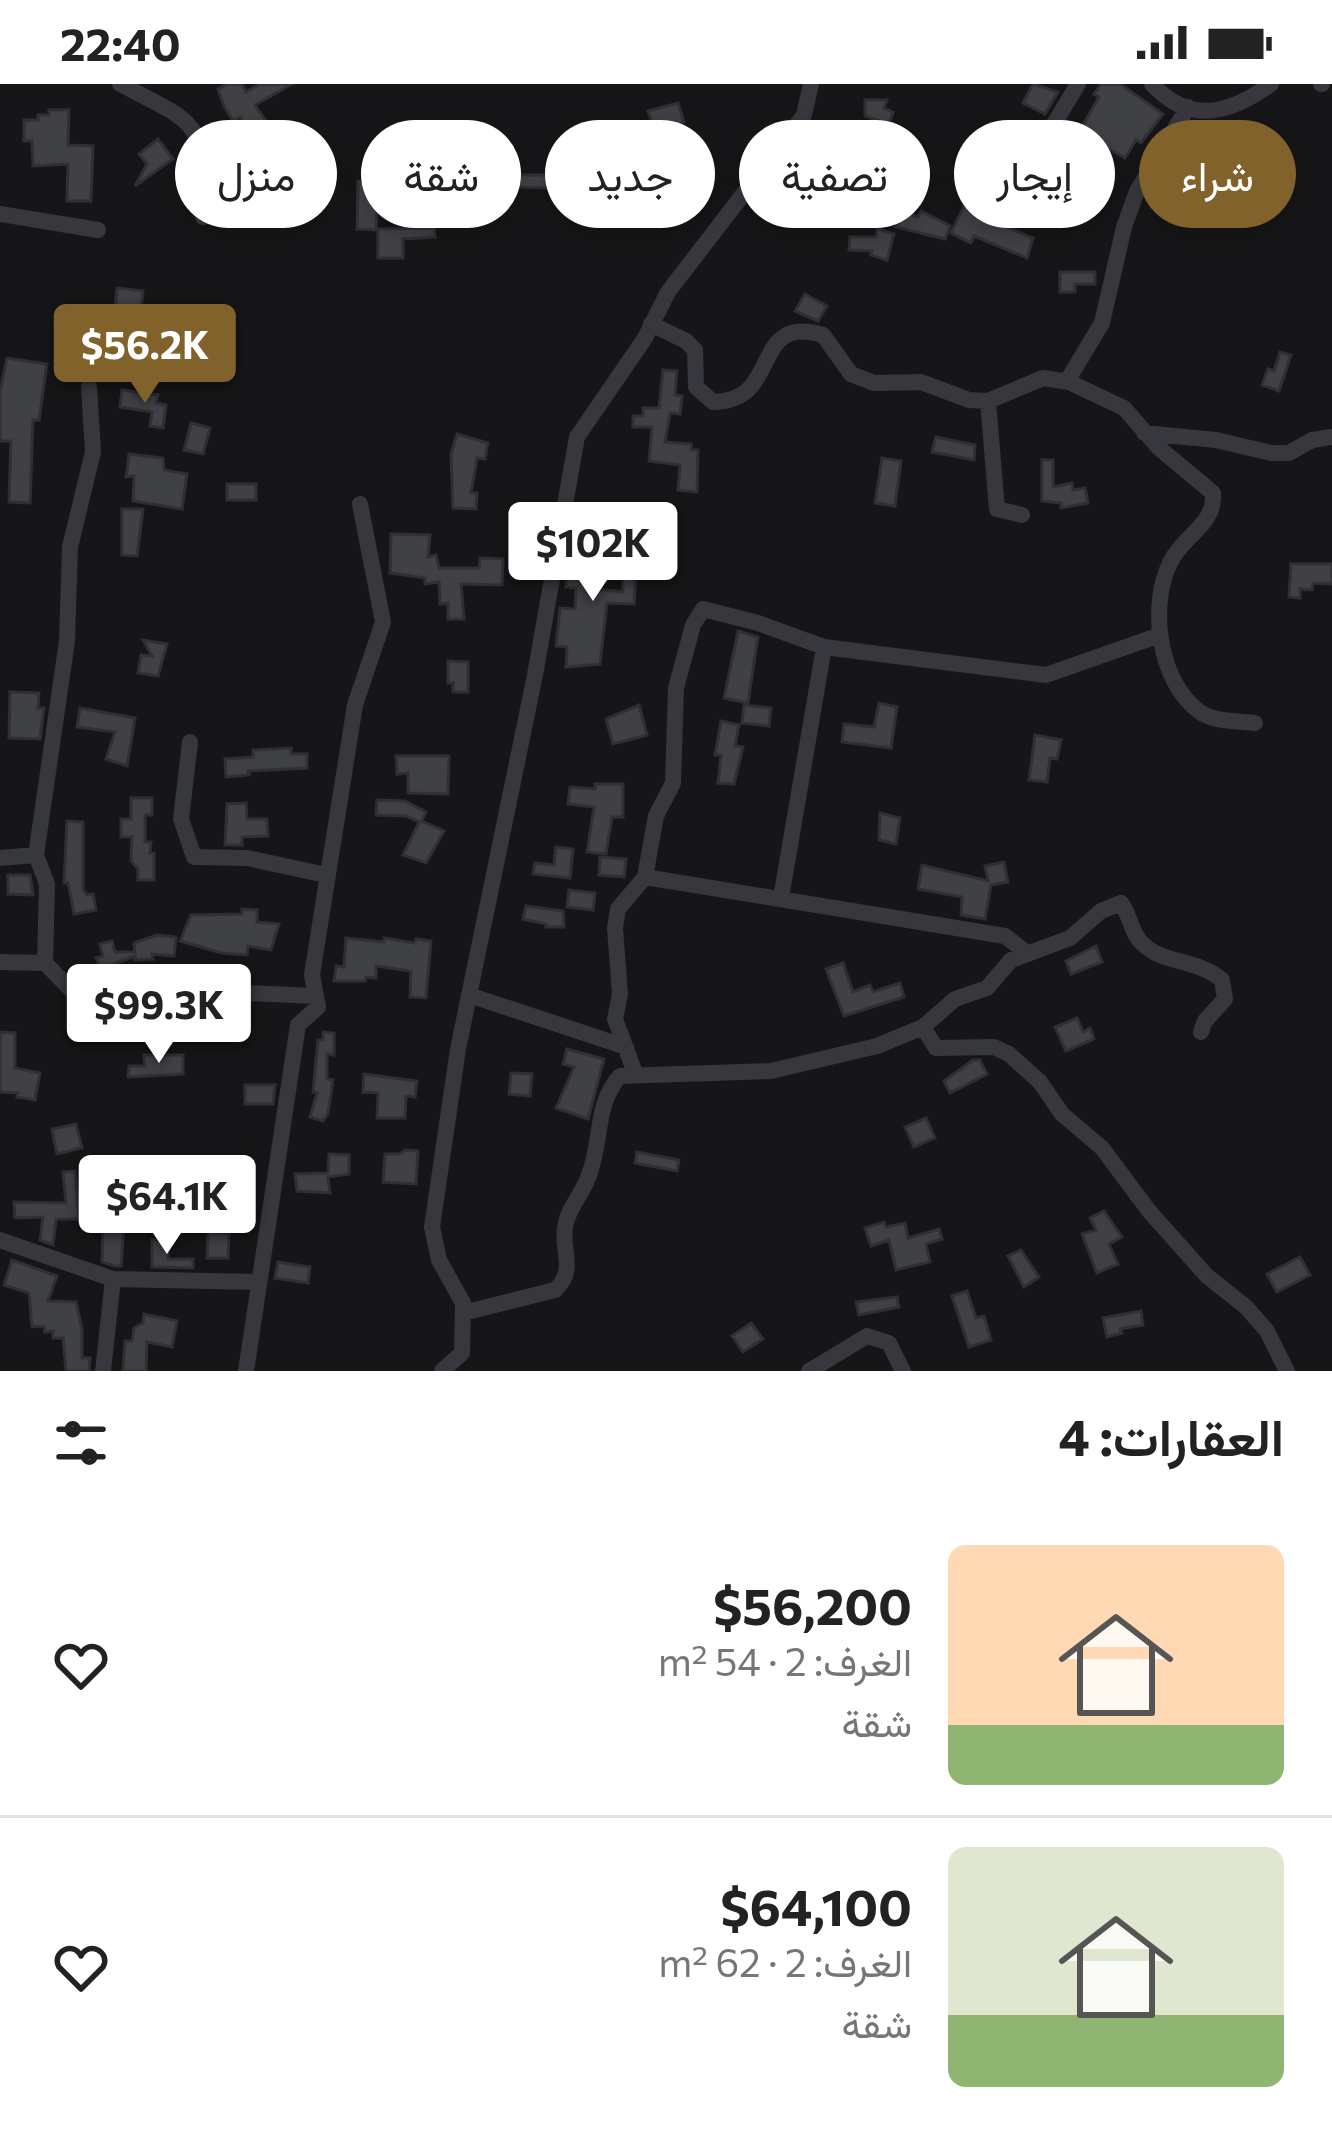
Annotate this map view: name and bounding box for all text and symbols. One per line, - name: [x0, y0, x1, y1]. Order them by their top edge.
- text: 22:40: [60, 15, 181, 70]
- chip: منزل: [175, 120, 337, 228]
- chip: شقة: [361, 120, 521, 228]
- chip: جديد: [545, 120, 715, 228]
- chip: تصفية: [739, 120, 930, 228]
- chip: إيجار: [954, 120, 1115, 228]
- chip: شراء: [1139, 120, 1296, 228]
- pin: $56.2K: [47, 304, 243, 406]
- text: $56.2K: [81, 319, 209, 367]
- pin: $102K: [509, 502, 677, 604]
- text: $102K: [535, 517, 651, 565]
- pin: $99.3K: [61, 964, 257, 1066]
- text: $99.3K: [94, 979, 224, 1027]
- pin: $64.1K: [69, 1155, 265, 1257]
- text: $64.1K: [106, 1170, 228, 1218]
- text: العقارات: 4: [1059, 1404, 1284, 1467]
- icon: filters: [48, 1410, 114, 1476]
- text: $56,200: [713, 1573, 912, 1636]
- icon: home: [1044, 1593, 1188, 1737]
- icon: heart: [48, 1632, 114, 1698]
- text: الغرف: 2 · 54 m²: [658, 1636, 912, 1684]
- text: شقة: [842, 1697, 912, 1745]
- text: $64,100: [720, 1874, 912, 1937]
- icon: home: [1044, 1895, 1188, 2039]
- icon: heart: [48, 1934, 114, 2000]
- text: الغرف: 2 · 62 m²: [658, 1937, 912, 1985]
- text: شقة: [842, 1998, 912, 2046]

